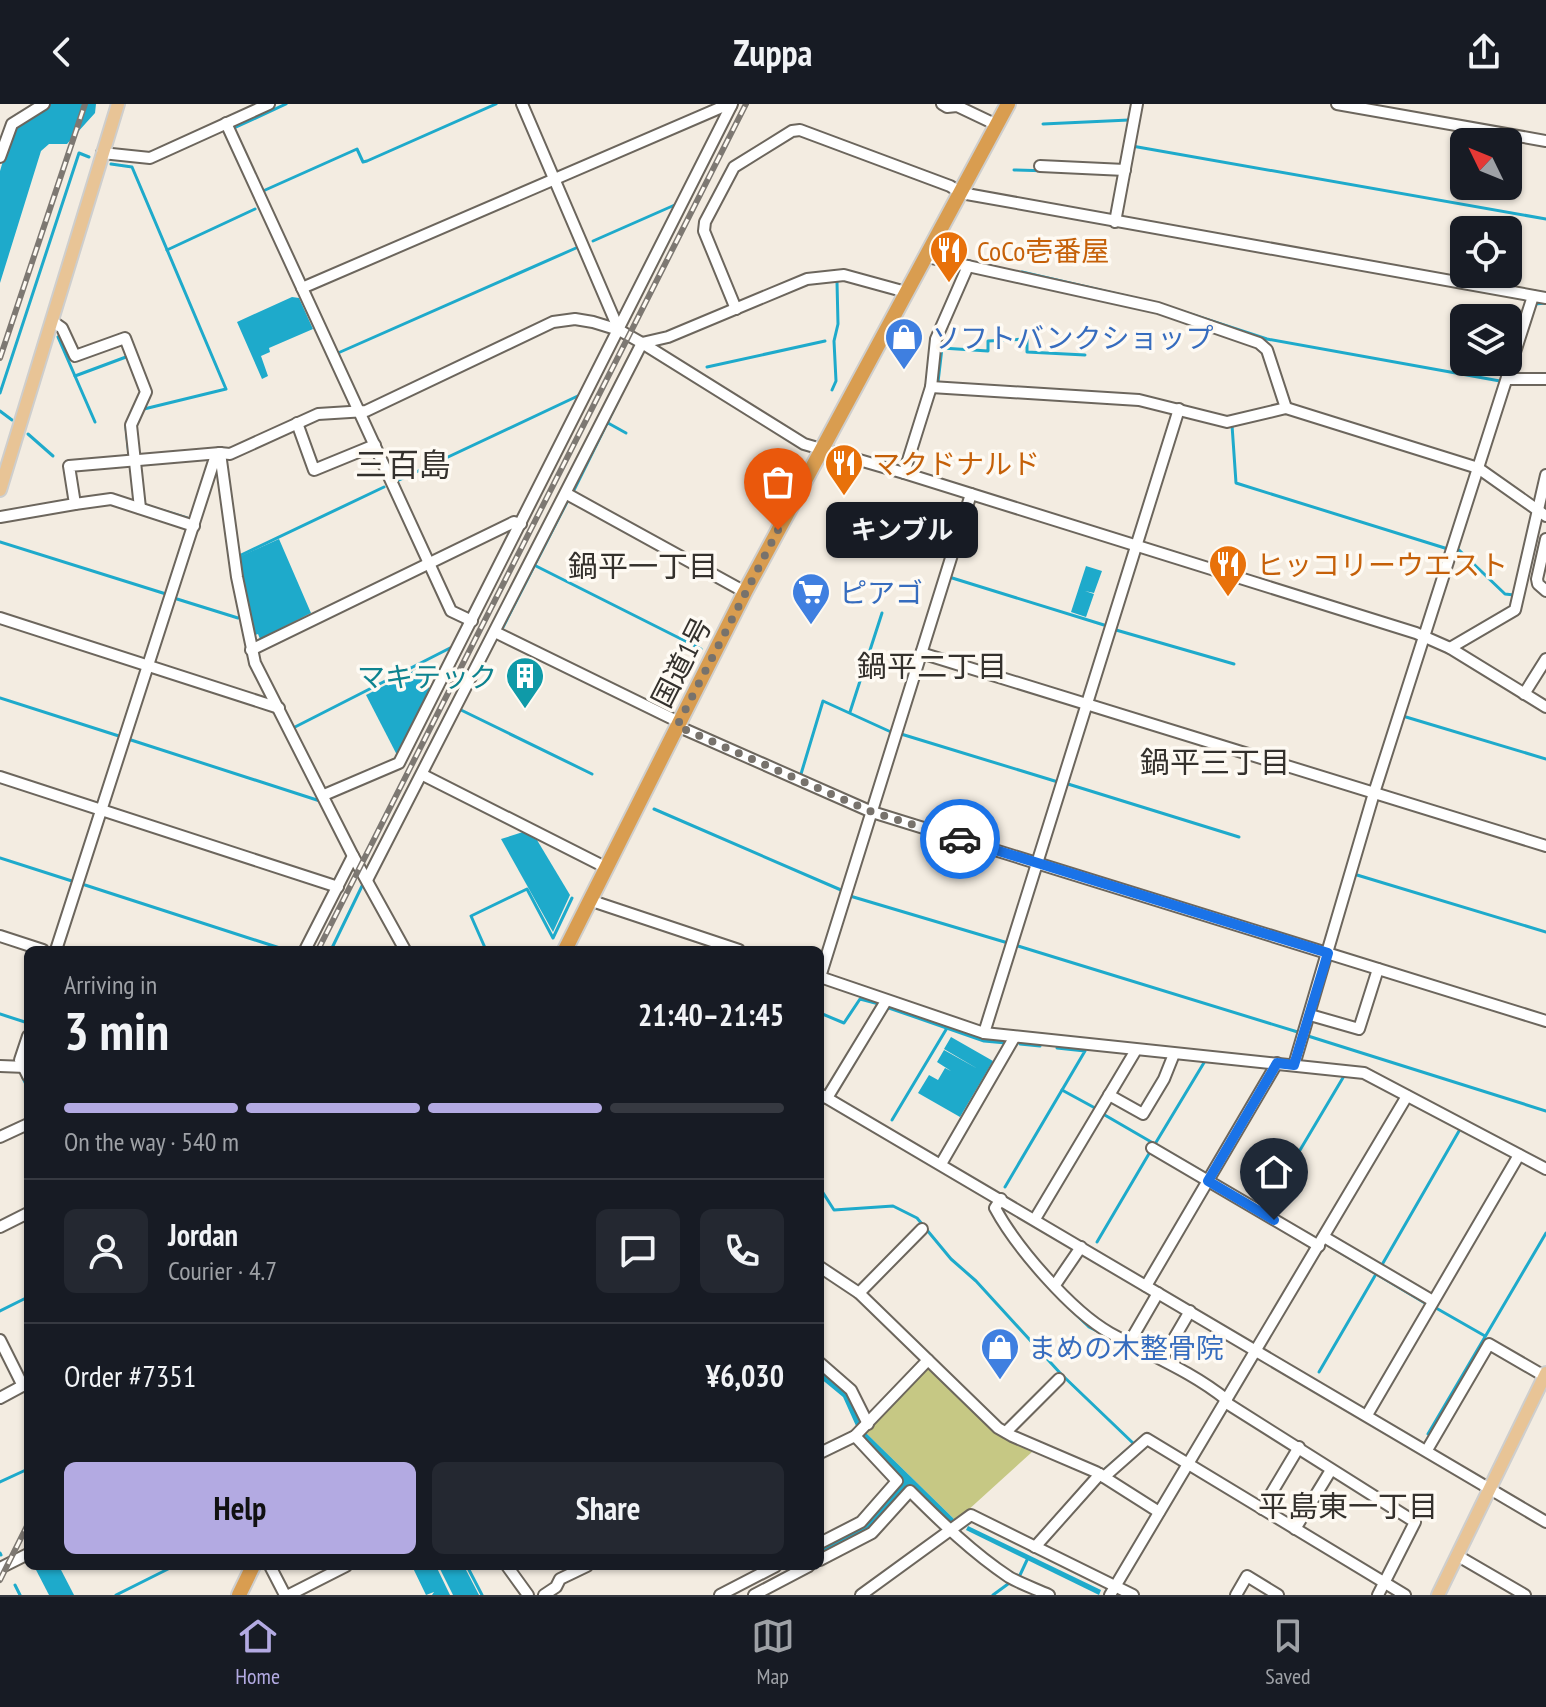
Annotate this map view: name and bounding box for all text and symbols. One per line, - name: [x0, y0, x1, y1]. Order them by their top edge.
- text: Zuppa: [734, 29, 812, 76]
- icon: back: [40, 30, 84, 74]
- icon: share: [1462, 30, 1506, 74]
- north arrow: [1450, 128, 1522, 200]
- map controls: [1450, 128, 1522, 376]
- button: locate: [1450, 216, 1522, 288]
- restaurant icon: CoCo壱番屋: [928, 229, 970, 284]
- place label: CoCo壱番屋: [977, 232, 1109, 269]
- button: layers: [1450, 304, 1522, 376]
- shop icon: ソフトバンクショップ: [883, 316, 925, 371]
- place label: ソフトバンクショップ: [932, 319, 1213, 356]
- restaurant icon: マクドナルド: [823, 442, 865, 497]
- district label: 三百島: [355, 443, 451, 485]
- place label: マクドナルド: [872, 445, 1040, 482]
- pin: [744, 448, 812, 530]
- icon: bag: [756, 460, 800, 504]
- callout: キンブル: [826, 502, 978, 558]
- text: キンブル: [851, 513, 953, 546]
- restaurant icon: ヒッコリーウエスト: [1207, 543, 1249, 598]
- district label: 鍋平一丁目: [568, 546, 718, 585]
- place label: ヒッコリーウエスト: [1256, 546, 1508, 583]
- supermarket icon: ピアゴ: [790, 571, 832, 626]
- place label: ピアゴ: [839, 574, 923, 611]
- street label: 国道1号: [643, 611, 719, 713]
- district label: 鍋平二丁目: [857, 646, 1007, 685]
- building icon: マキテック: [504, 655, 546, 710]
- place label: マキテック: [357, 658, 497, 695]
- district label: 鍋平三丁目: [1140, 742, 1290, 781]
- courier: [920, 799, 1000, 879]
- icon: car: [938, 817, 982, 861]
- text: Arriving in: [64, 968, 157, 1001]
- text: 21:40–21:45: [638, 995, 784, 1034]
- text: 3 min: [64, 997, 169, 1064]
- text: On the way · 540 m: [64, 1125, 239, 1158]
- pin: [1240, 1138, 1308, 1220]
- icon: home: [1252, 1150, 1296, 1194]
- button: person: [64, 1209, 148, 1293]
- button: chat: [596, 1209, 680, 1293]
- button: phone: [700, 1209, 784, 1293]
- text: Jordan: [168, 1215, 238, 1254]
- text: Courier · 4.7: [168, 1254, 277, 1287]
- shop icon: まめの木整骨院: [979, 1326, 1021, 1381]
- place label: まめの木整骨院: [1028, 1329, 1224, 1366]
- text: Order #7351: [64, 1356, 196, 1395]
- text: ¥6,030: [706, 1356, 784, 1395]
- button: Help: [64, 1462, 416, 1554]
- button: Share: [432, 1462, 784, 1554]
- district label: 平島東一丁目: [1258, 1486, 1438, 1525]
- tab: Home: [235, 1614, 280, 1690]
- tab: Map: [751, 1614, 795, 1690]
- tab: Saved: [1265, 1614, 1311, 1690]

